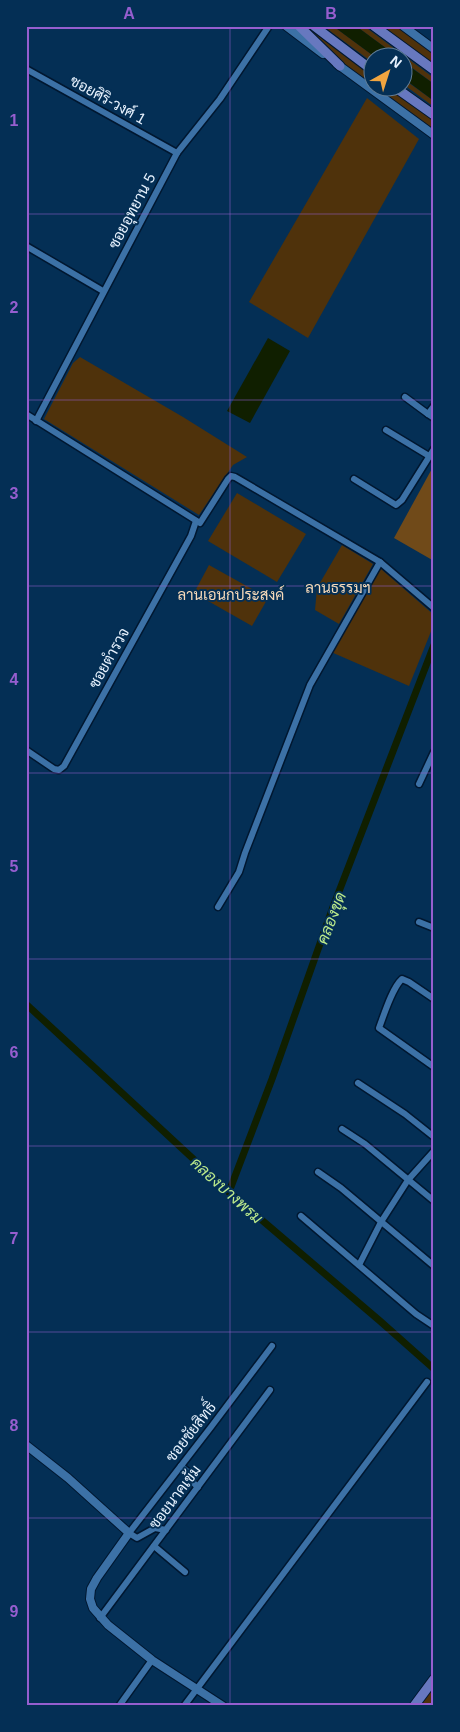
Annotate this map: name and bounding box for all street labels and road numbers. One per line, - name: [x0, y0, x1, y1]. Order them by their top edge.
- street label: ซอยศิริ-วงศ์ 1: [67, 71, 150, 127]
- street label: ซอยอุทยาน 5: [105, 170, 161, 253]
- street label: ซอยตำรวจ: [85, 625, 132, 691]
- street label: ซอยชัยสิทธิ์: [157, 1395, 219, 1465]
- street label: ซอยนาคเข้ม: [144, 1461, 204, 1532]

